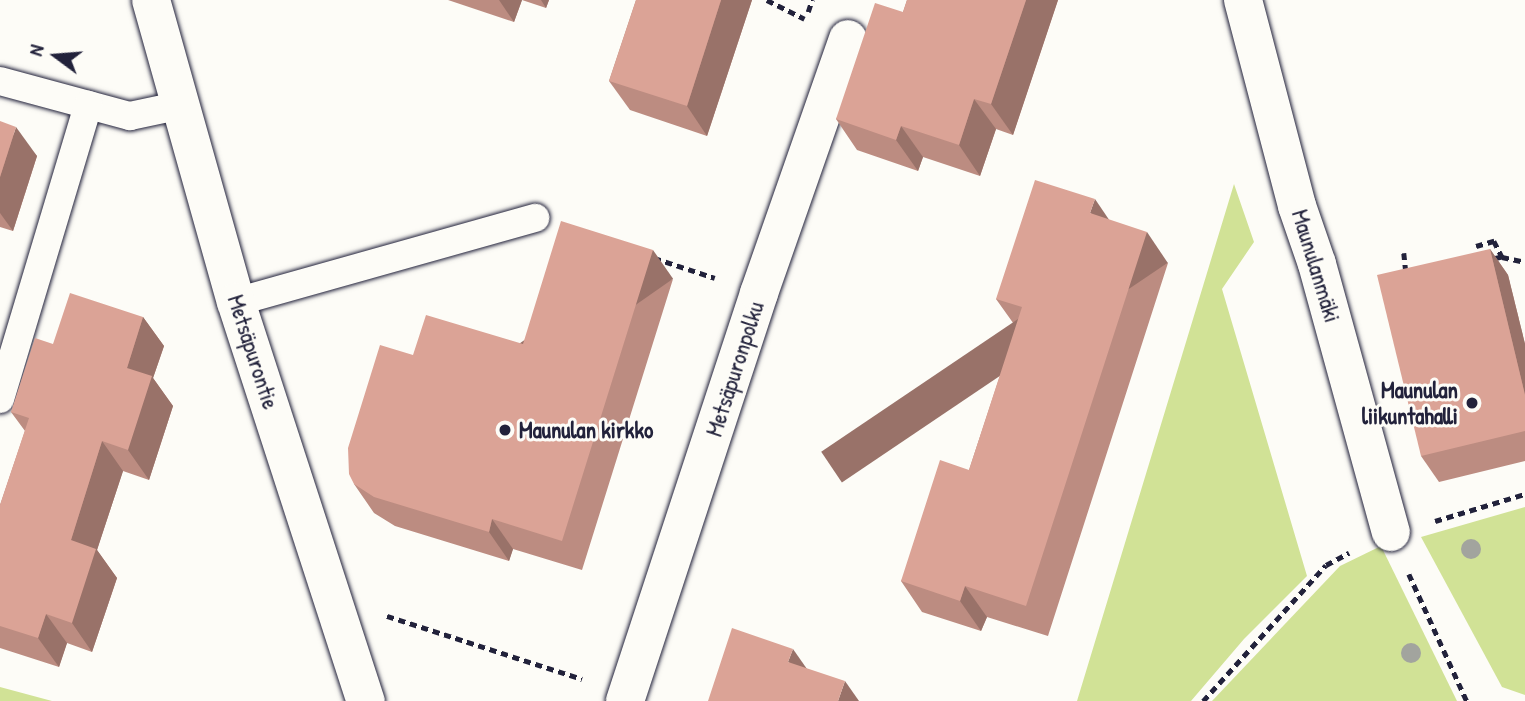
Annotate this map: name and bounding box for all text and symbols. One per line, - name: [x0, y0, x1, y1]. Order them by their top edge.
- north arrow: [21, 21, 91, 91]
- text: N: [22, 42, 50, 59]
- street label: Maunulanmäki: [1286, 206, 1346, 326]
- street label: Metsäpurontie: [222, 291, 284, 413]
- street label: Metsäpuronpolku: [700, 298, 770, 440]
- place label: Maunulan liikuntahalli: [1362, 376, 1458, 430]
- marker: Maunulan liikuntahalli: [1464, 395, 1480, 411]
- place label: Maunulan kirkko: [519, 416, 653, 444]
- marker: Maunulan kirkko: [497, 422, 513, 438]

